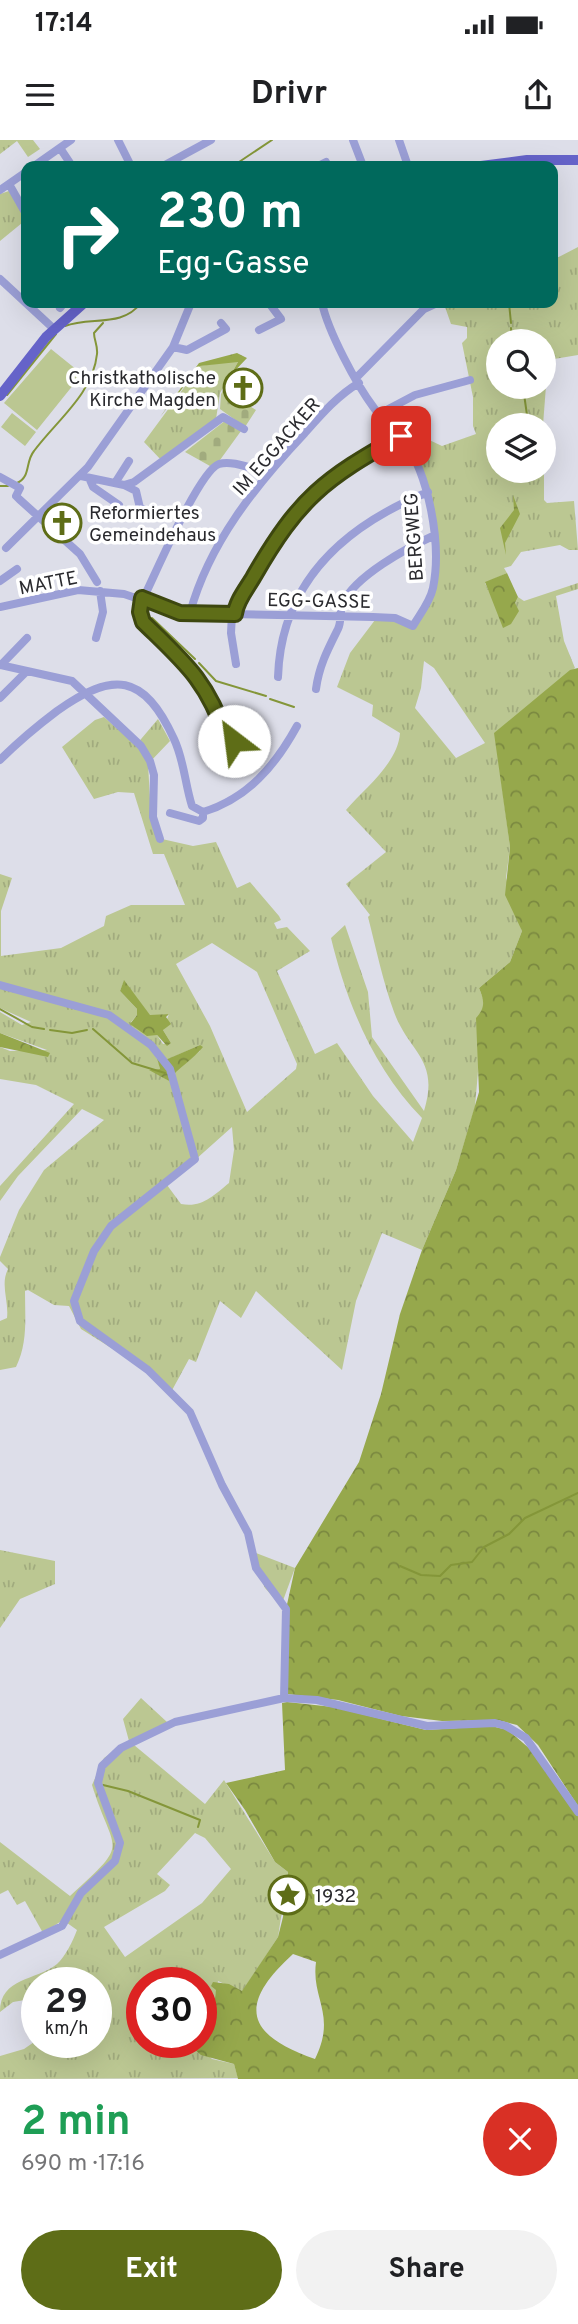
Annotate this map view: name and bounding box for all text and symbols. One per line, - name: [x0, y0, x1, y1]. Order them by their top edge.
- text: 17:14: [35, 8, 93, 41]
- text: Drivr: [251, 75, 327, 115]
- icon: menu: [21, 76, 59, 114]
- icon: share: [519, 76, 557, 114]
- text: 230 m: [157, 184, 303, 246]
- icon: right: [42, 189, 133, 280]
- text: Egg-Gasse: [157, 245, 309, 285]
- map controls: [486, 329, 556, 483]
- button: search: [486, 329, 556, 399]
- place label: Christkatholische Kirche Magden: [68, 367, 216, 413]
- church icon: Christkatholische Kirche Magden: [222, 367, 264, 409]
- street label: IM EGGACKER: [228, 393, 327, 501]
- pin: [371, 406, 431, 466]
- button: layers: [486, 413, 556, 483]
- icon: arrive: [382, 417, 420, 455]
- street label: BERGWEG: [400, 492, 430, 582]
- church icon: Reformiertes Gemeindehaus: [41, 502, 83, 544]
- place label: Reformiertes Gemeindehaus: [89, 502, 216, 548]
- street label: MATTE: [17, 567, 80, 601]
- street label: EGG-GASSE: [267, 589, 371, 615]
- position arrow: [197, 704, 271, 778]
- place icon: 1932: [267, 1874, 309, 1916]
- place label: 1932: [315, 1885, 356, 1909]
- speed limit sign: 30: [126, 1967, 217, 2058]
- text: 29: [45, 1981, 88, 2025]
- text: km/h: [45, 2018, 88, 2041]
- text: 2 min: [21, 2097, 131, 2150]
- button: close: [483, 2102, 557, 2176]
- text: 690 m · 17:16: [21, 2150, 145, 2179]
- button: Exit: [21, 2230, 282, 2310]
- button: Share: [296, 2230, 557, 2310]

